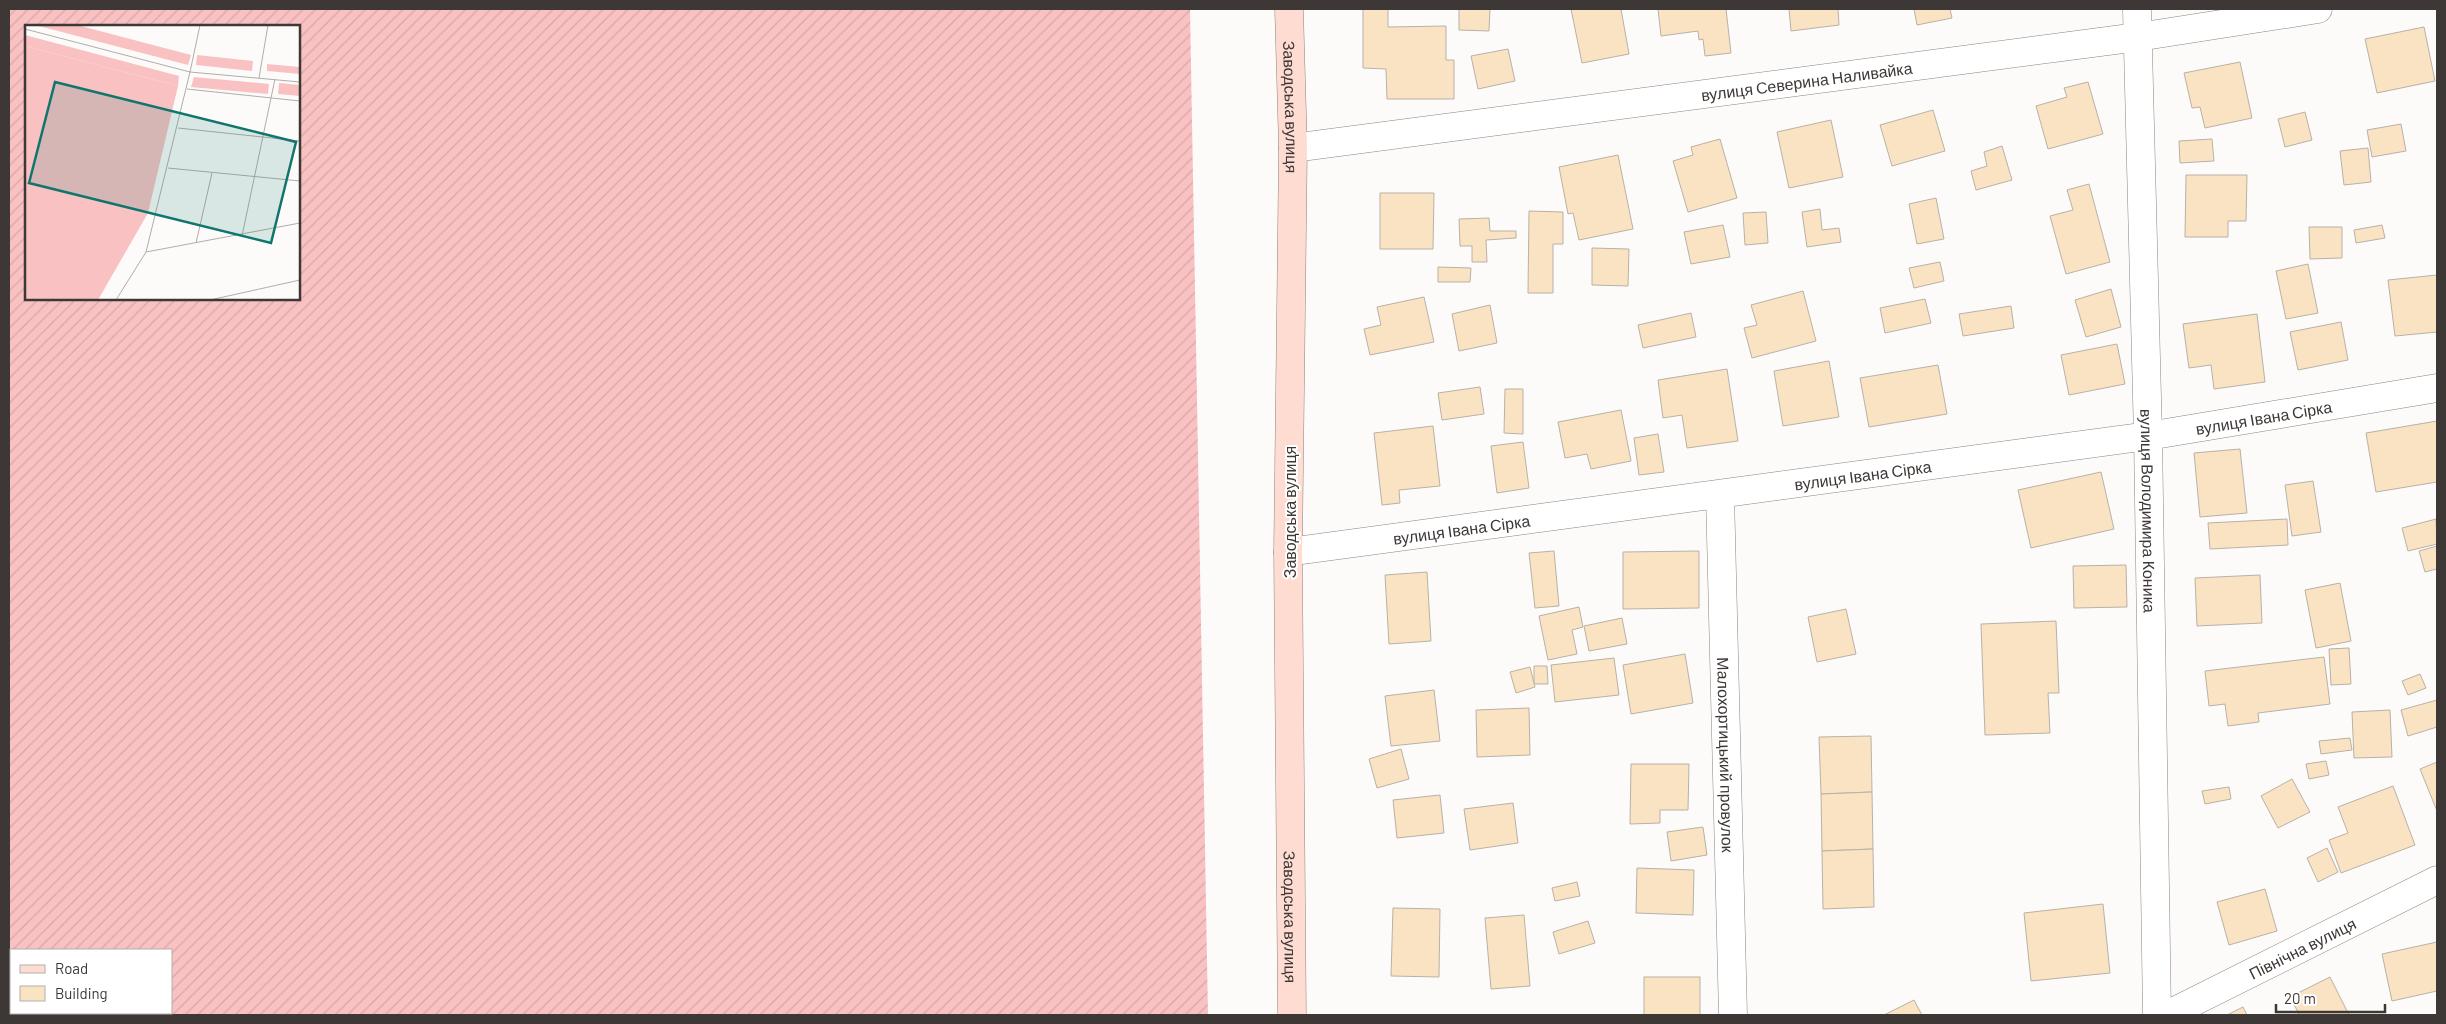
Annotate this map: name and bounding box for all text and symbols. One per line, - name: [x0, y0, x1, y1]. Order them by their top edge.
- inset map: [25, 25, 300, 300]
- street label: Заводська вулиця: [1280, 40, 1303, 173]
- street label: вулиця Северина Наливайка: [1700, 57, 1913, 104]
- street label: вулиця Івана Сірка: [2194, 396, 2333, 437]
- street label: вулиця Володимира Коника: [2138, 409, 2160, 613]
- street label: Заводська вулиця: [1280, 446, 1299, 578]
- street label: вулиця Івана Сірка: [1793, 456, 1933, 493]
- street label: вулиця Івана Сірка: [1392, 510, 1531, 547]
- street label: Малохортицький провулок: [1715, 657, 1738, 854]
- street label: Заводська вулиця: [1281, 851, 1301, 983]
- street label: Північна вулиця: [2245, 913, 2359, 982]
- legend: [10, 949, 172, 1014]
- text: Road: [55, 959, 88, 977]
- scale bar: [2276, 982, 2385, 1014]
- text: Building: [55, 984, 108, 1002]
- text: 20 m: [2284, 989, 2316, 1007]

